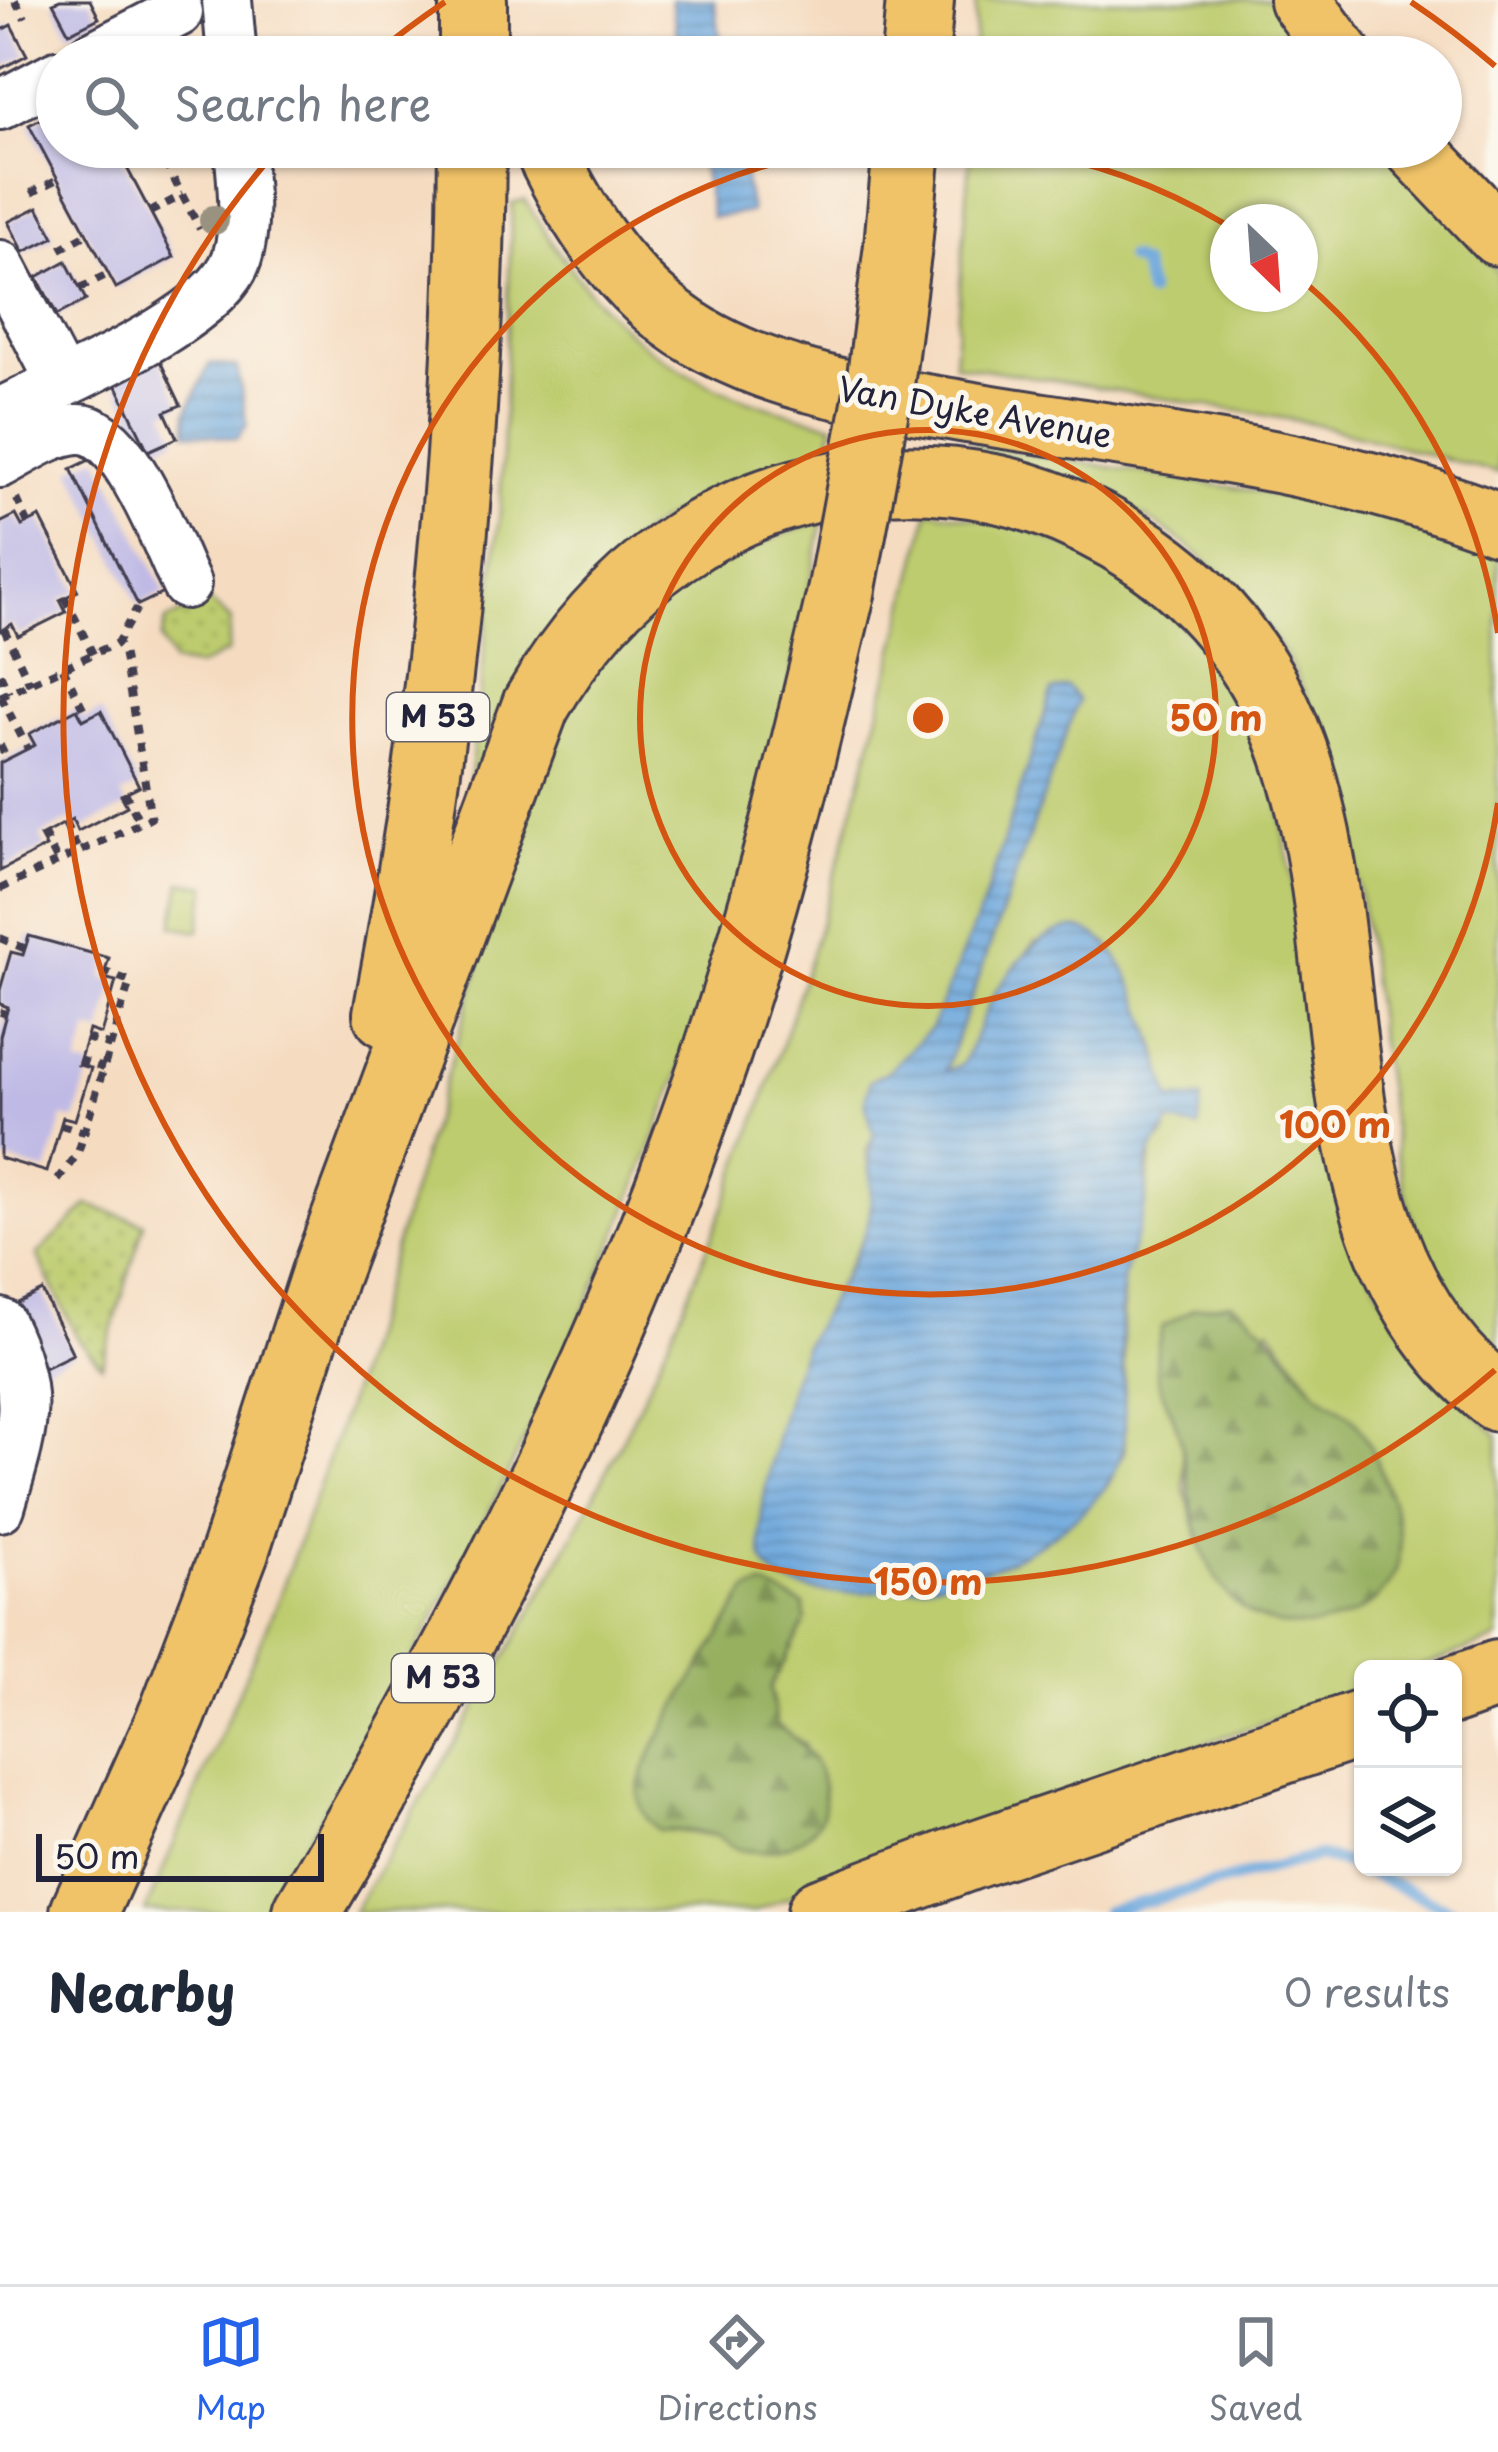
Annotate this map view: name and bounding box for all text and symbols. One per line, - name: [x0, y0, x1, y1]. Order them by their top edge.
- search box: [36, 36, 1462, 168]
- text: Search here: [174, 68, 431, 136]
- icon: search: [78, 69, 144, 135]
- north arrow: [1210, 204, 1318, 312]
- street label: Van Dyke Avenue: [835, 361, 1116, 459]
- text: 50 m: [1169, 689, 1263, 743]
- road number: M 53: [387, 693, 489, 741]
- centre of rings: [907, 697, 949, 739]
- text: 100 m: [1279, 1096, 1391, 1150]
- text: 150 m: [873, 1553, 983, 1607]
- road number: M 53: [392, 1654, 494, 1702]
- map controls: [1354, 1660, 1462, 1876]
- button: locate: [1354, 1660, 1462, 1768]
- button: layers: [1354, 1768, 1462, 1876]
- scale bar: [36, 1828, 324, 1881]
- text: 50 m: [54, 1830, 140, 1880]
- text: Nearby: [48, 1952, 235, 2029]
- text: 0 results: [1284, 1961, 1450, 2020]
- tab: Map: [196, 2309, 266, 2431]
- tab: Directions: [657, 2309, 818, 2431]
- tab: Saved: [1209, 2309, 1302, 2431]

